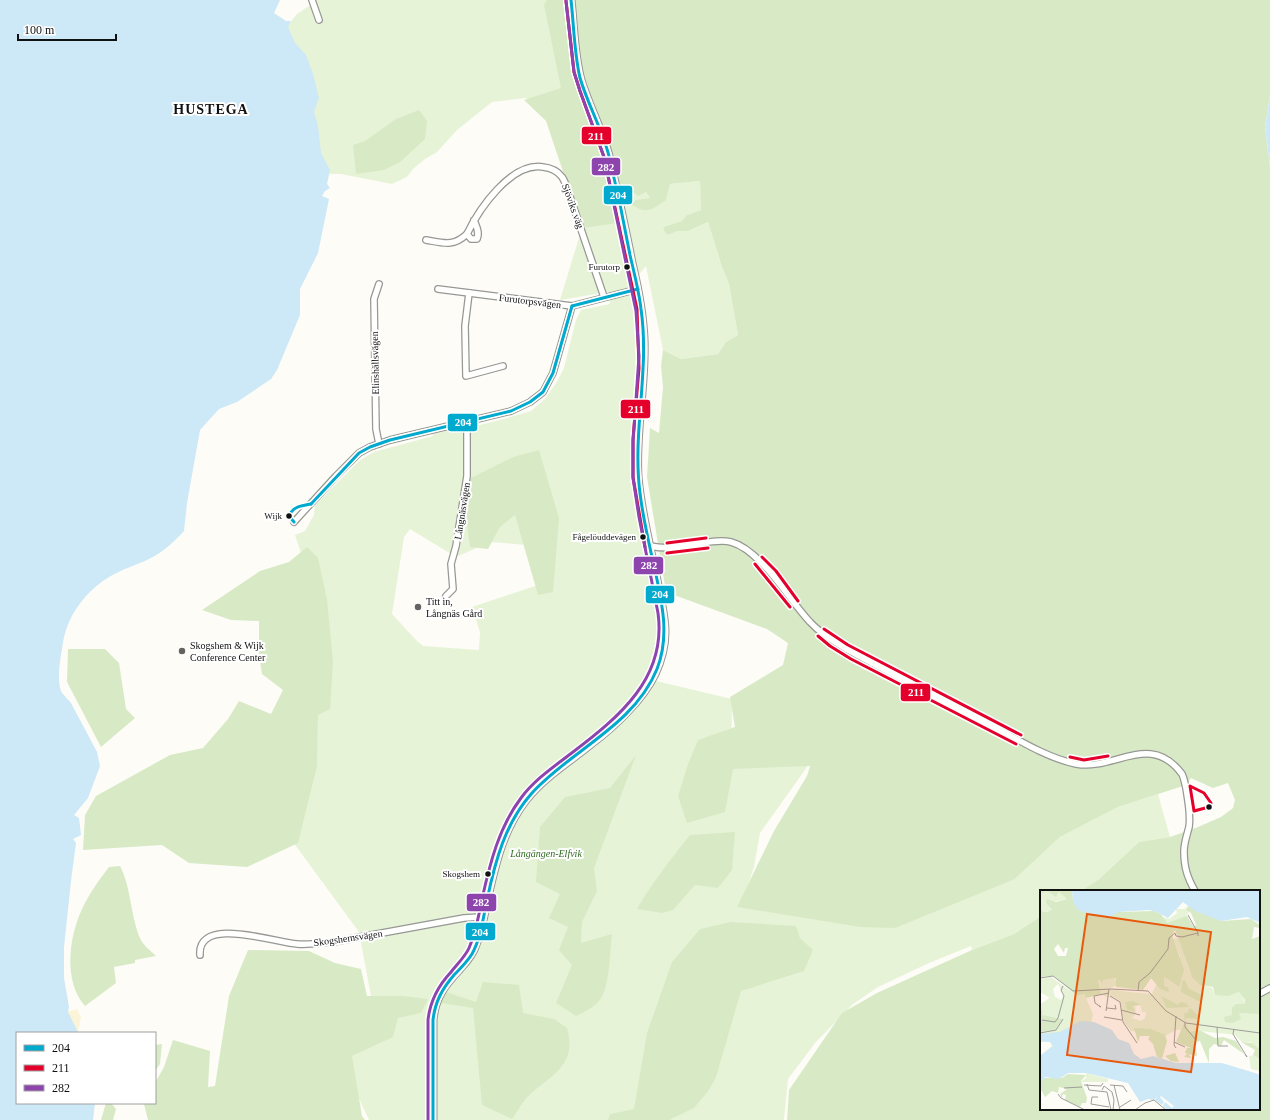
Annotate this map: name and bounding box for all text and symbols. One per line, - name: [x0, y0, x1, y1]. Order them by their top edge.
- scale bar: [18, 16, 116, 42]
- text: 100 m: [24, 23, 55, 37]
- district label: HUSTEGA: [173, 102, 249, 117]
- line badge: 211: [581, 126, 612, 145]
- text: 211: [588, 130, 604, 142]
- line badge: 282: [591, 157, 621, 176]
- text: 282: [598, 161, 615, 173]
- street label: Sjöviks väg: [560, 182, 586, 230]
- line badge: 204: [603, 185, 633, 205]
- text: 204: [610, 189, 627, 201]
- place label: Furutorp: [589, 262, 621, 272]
- marker: Furutorp: [622, 262, 632, 272]
- street label: Furutorpsvägen: [498, 292, 562, 310]
- street label: Elinshällsvägen: [369, 331, 381, 395]
- line badge: 211: [620, 399, 651, 419]
- text: 211: [628, 403, 644, 415]
- line badge: 204: [447, 413, 478, 432]
- text: 204: [455, 416, 472, 428]
- street label: Långnäsvägen: [452, 482, 472, 540]
- place label: Wijk: [264, 511, 282, 521]
- marker: Wijk: [284, 511, 294, 521]
- place label: Fågelöuddevägen: [573, 532, 636, 542]
- marker: Fågelöuddevägen: [638, 532, 648, 542]
- line badge: 282: [633, 556, 664, 575]
- text: 282: [641, 559, 658, 571]
- line badge: 204: [645, 585, 675, 604]
- text: 204: [652, 588, 669, 600]
- place label: Titt in, Långnäs Gård: [426, 596, 482, 619]
- marker: Titt in, Långnäs Gård: [413, 602, 423, 612]
- place label: Skogshem & Wijk Conference Center: [190, 640, 266, 663]
- marker: Skogshem & Wijk Conference Center: [177, 646, 187, 656]
- line badge: 211: [900, 683, 931, 702]
- text: 211: [908, 686, 924, 698]
- unlabelled marker: [1204, 802, 1214, 812]
- park label: Långängen-Elfvik: [509, 848, 582, 859]
- place label: Skogshem: [442, 869, 480, 879]
- marker: Skogshem: [483, 869, 493, 879]
- inset map: [1040, 890, 1260, 1110]
- line badge: 282: [466, 893, 497, 912]
- text: 282: [473, 896, 490, 908]
- line badge: 204: [465, 922, 496, 941]
- text: 204: [472, 926, 489, 938]
- street label: Skogshemsvägen: [313, 928, 383, 948]
- legend: [16, 1032, 156, 1104]
- text: 204: [52, 1041, 70, 1055]
- text: 211: [52, 1061, 70, 1075]
- text: 282: [52, 1081, 70, 1095]

